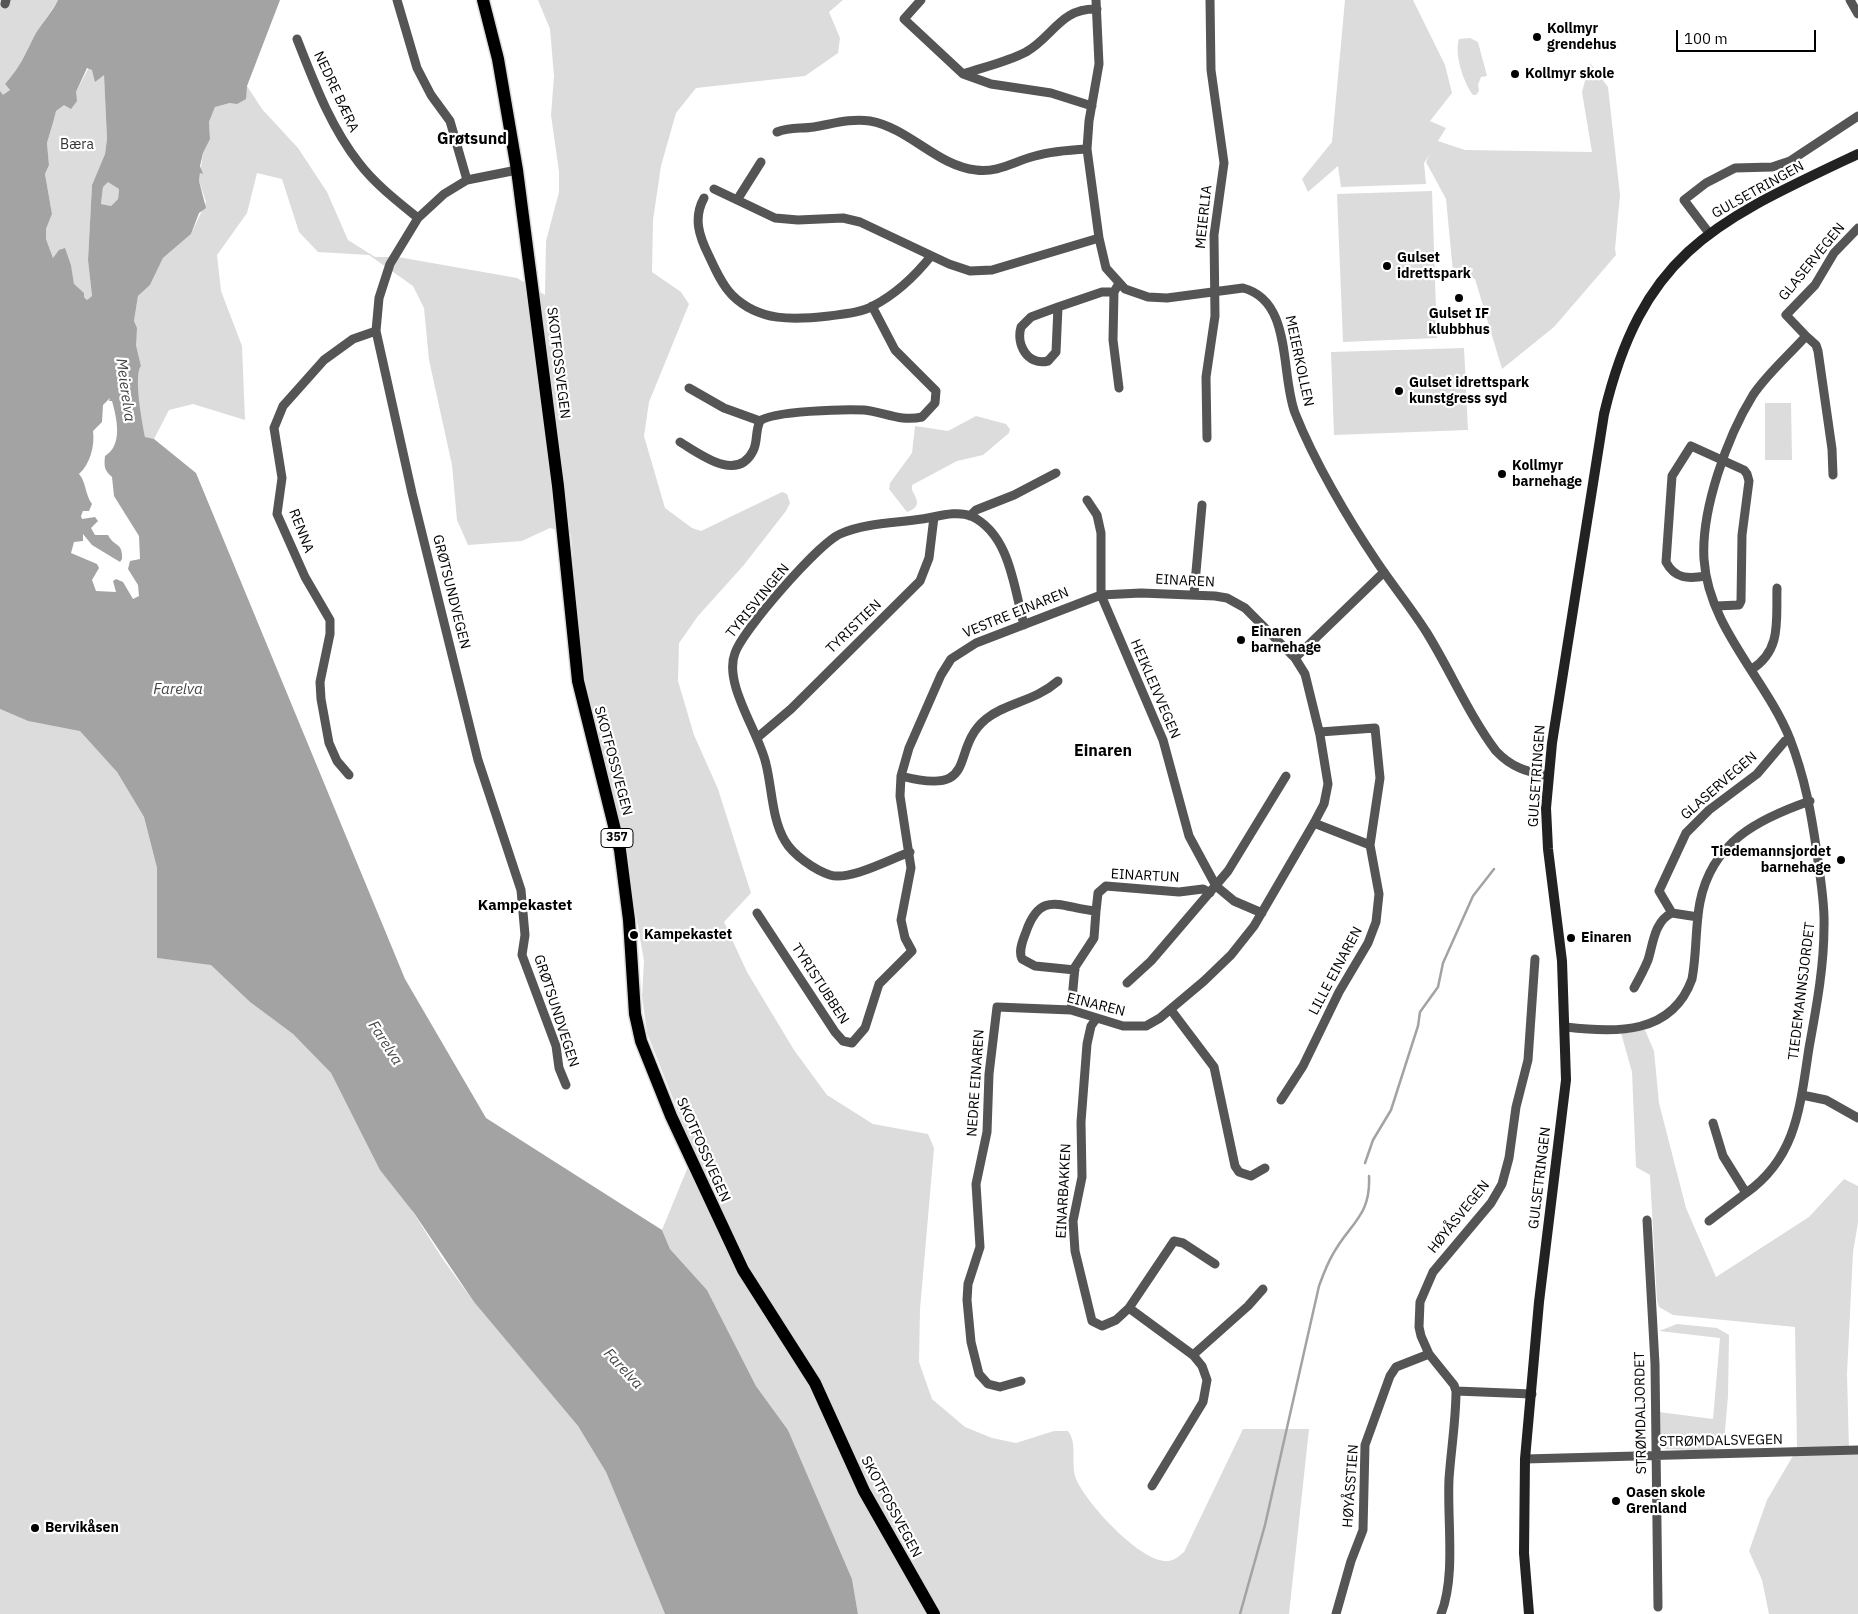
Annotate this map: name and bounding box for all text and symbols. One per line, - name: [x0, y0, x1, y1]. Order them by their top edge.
- scale bar: [1678, 20, 1818, 52]
- place label: Kollmyr grendehus: [1547, 21, 1617, 54]
- text: 100 m: [1684, 29, 1728, 48]
- marker: Kollmyr grendehus: [1531, 31, 1543, 43]
- street label: NEDRE BÆRA: [310, 49, 362, 135]
- place label: Kollmyr skole: [1525, 66, 1614, 82]
- marker: Kollmyr skole: [1509, 68, 1521, 80]
- district label: Grøtsund: [437, 129, 507, 149]
- park label: Bæra: [60, 137, 94, 153]
- street label: GULSETRINGEN: [1709, 158, 1807, 222]
- street label: MEIERLIA: [1192, 184, 1216, 250]
- street label: GLASERVEGEN: [1775, 220, 1849, 304]
- place label: Gulset idrettspark: [1397, 250, 1471, 282]
- marker: Gulset idrettspark: [1381, 260, 1393, 272]
- marker: Gulset IF klubbhus: [1453, 292, 1465, 304]
- street label: SKOTFOSSVEGEN: [543, 306, 573, 420]
- place label: Gulset IF klubbhus: [1428, 306, 1490, 338]
- street label: MEIERKOLLEN: [1281, 314, 1317, 408]
- water label: Meierelva: [112, 357, 138, 423]
- place label: Gulset idrettspark kunstgress syd: [1409, 375, 1529, 408]
- marker: Gulset idrettspark kunstgress syd: [1393, 385, 1405, 397]
- place label: Kollmyr barnehage: [1512, 458, 1582, 491]
- marker: Kollmyr barnehage: [1496, 468, 1508, 480]
- street label: RENNA: [285, 507, 317, 555]
- street label: GRØTSUNDVEGEN: [429, 533, 473, 651]
- street label: TYRISVINGEN: [723, 560, 793, 642]
- street label: EINAREN: [1155, 571, 1215, 591]
- street label: VESTRE EINAREN: [961, 584, 1071, 642]
- street label: TYRISTIEN: [823, 596, 885, 658]
- place label: Einaren barnehage: [1251, 624, 1321, 656]
- marker: Einaren barnehage: [1235, 634, 1247, 646]
- street label: HEIKLEIVVEGEN: [1126, 637, 1184, 741]
- water label: Farelva: [153, 681, 203, 699]
- street label: SKOTFOSSVEGEN: [590, 705, 636, 817]
- street label: GULSETRINGEN: [1525, 724, 1549, 828]
- district label: Einaren: [1074, 741, 1132, 761]
- street label: GLASERVEGEN: [1678, 748, 1760, 824]
- road number: 357: [601, 828, 633, 848]
- place label: Tiedemannsjordet barnehage: [1711, 844, 1831, 876]
- marker: Tiedemannsjordet barnehage: [1835, 854, 1847, 866]
- street label: EINARTUN: [1110, 866, 1180, 886]
- district label: Kampekastet: [478, 897, 572, 915]
- street label: TIEDEMANNSJORDET: [1785, 921, 1819, 1061]
- street label: LILLE EINAREN: [1306, 924, 1366, 1018]
- place label: Kampekastet: [644, 927, 732, 943]
- marker: Kampekastet: [628, 929, 640, 941]
- place label: Einaren: [1581, 930, 1632, 946]
- marker: Einaren: [1565, 932, 1577, 944]
- street label: TYRISTUBBEN: [788, 941, 852, 1027]
- street label: GRØTSUNDVEGEN: [530, 953, 582, 1069]
- street label: EINAREN: [1065, 990, 1127, 1020]
- water label: Farelva: [364, 1017, 406, 1069]
- street label: NEDRE EINAREN: [964, 1029, 988, 1137]
- street label: SKOTFOSSVEGEN: [672, 1095, 734, 1205]
- street label: GULSETRINGEN: [1525, 1126, 1555, 1230]
- street label: EINARBAKKEN: [1053, 1143, 1075, 1239]
- street label: HØYÅSVEGEN: [1425, 1177, 1493, 1257]
- water label: Farelva: [600, 1345, 646, 1393]
- street label: STRØMDALJORDET: [1632, 1351, 1650, 1475]
- street label: STRØMDALSVEGEN: [1659, 1432, 1783, 1450]
- street label: HØYÅSSTIEN: [1340, 1444, 1362, 1528]
- street label: SKOTFOSSVEGEN: [857, 1453, 925, 1561]
- place label: Oasen skole Grenland: [1626, 1485, 1705, 1518]
- marker: Oasen skole Grenland: [1610, 1495, 1622, 1507]
- place label: Bervikåsen: [45, 1520, 119, 1536]
- marker: Bervikåsen: [29, 1522, 41, 1534]

